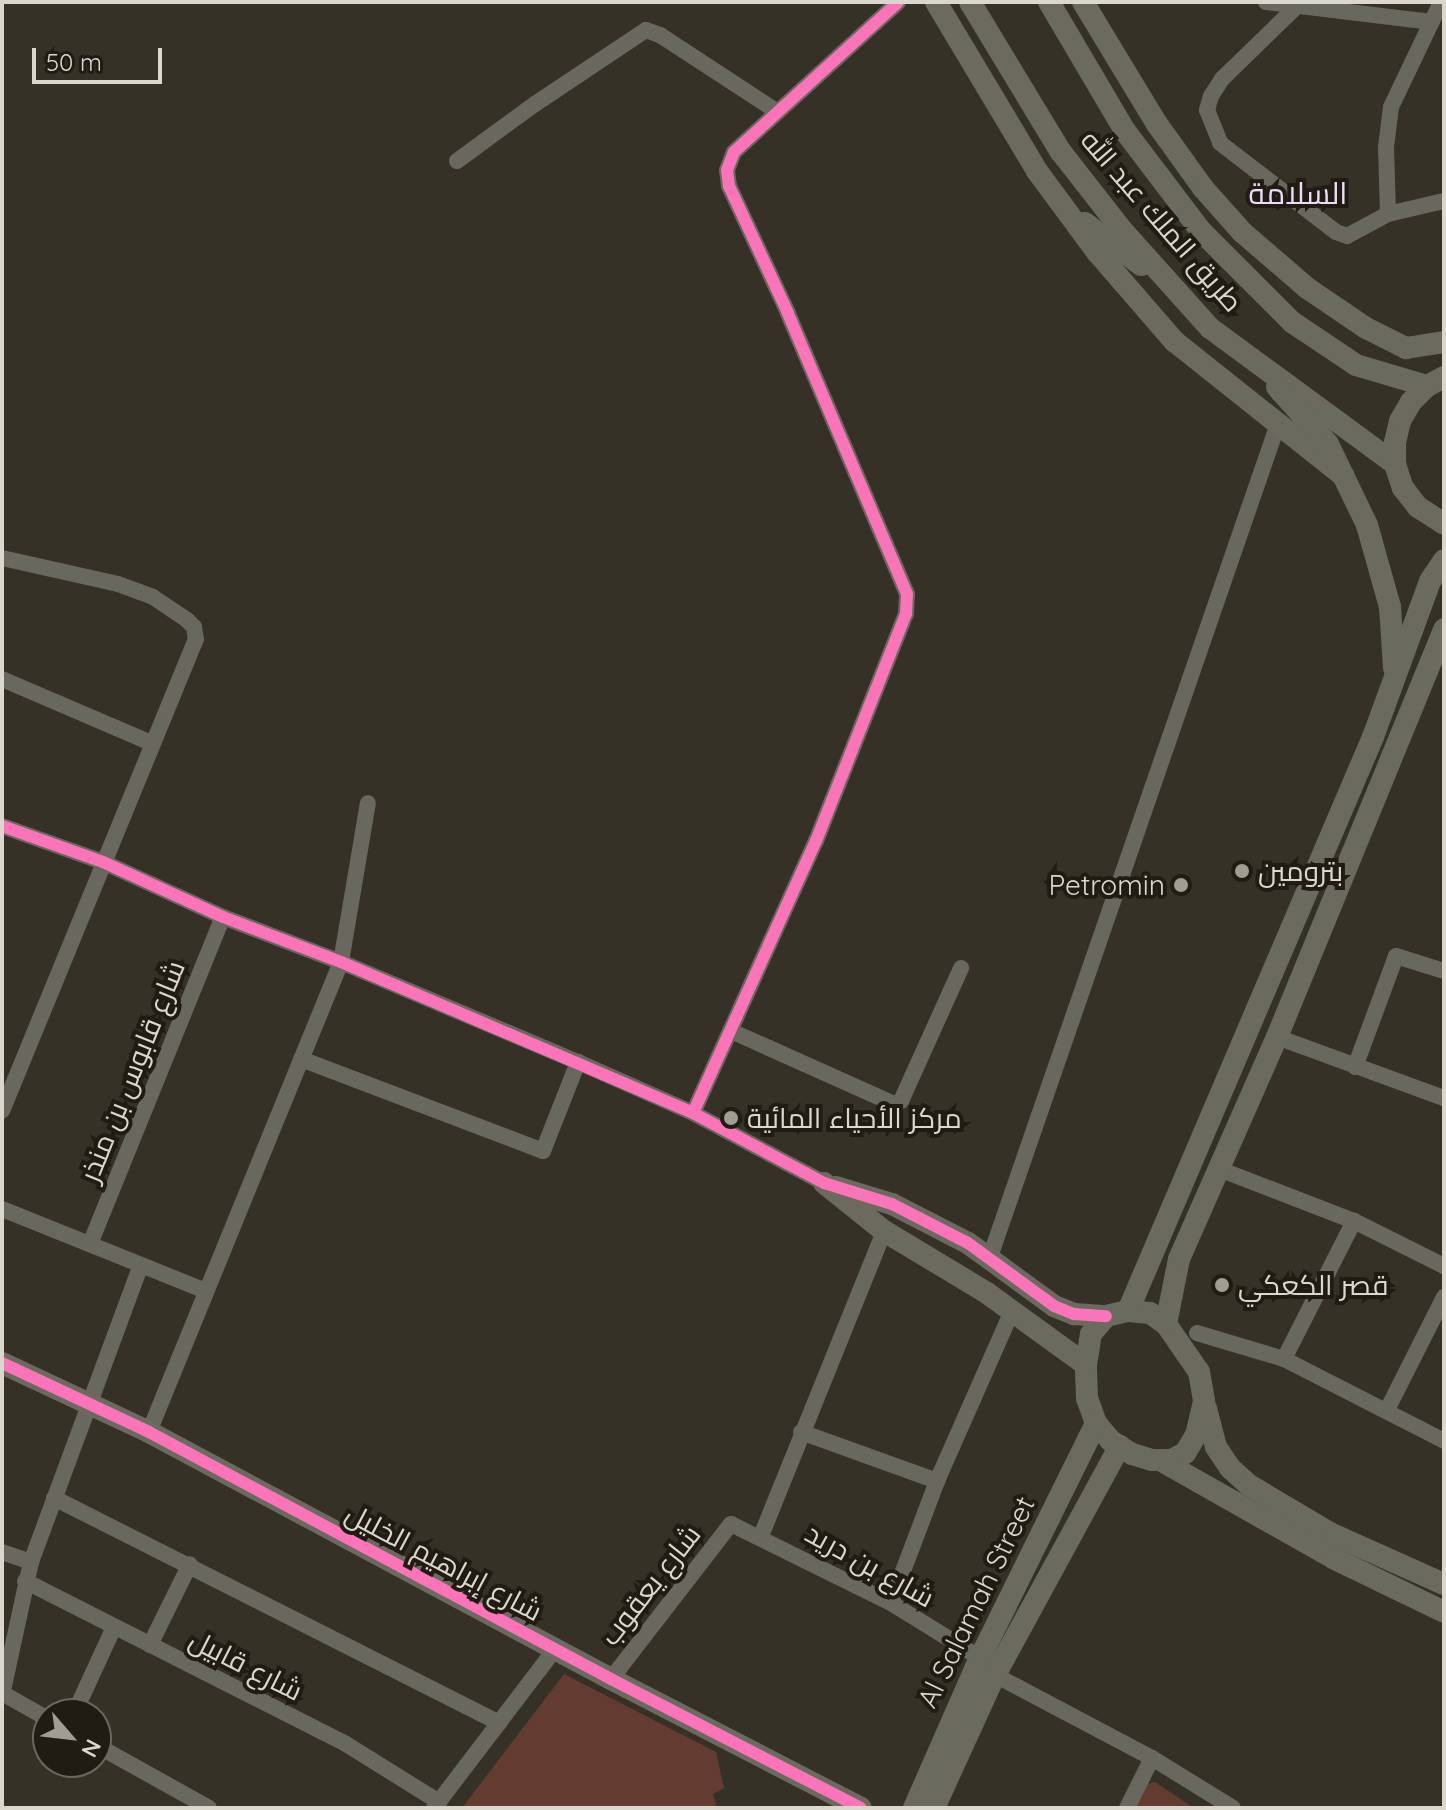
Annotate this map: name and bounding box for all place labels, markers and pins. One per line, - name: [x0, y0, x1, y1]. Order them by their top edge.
- place label: بترومين: [1258, 854, 1343, 888]
- marker: بترومين: [1233, 862, 1251, 880]
- place label: Petromin: [1048, 868, 1165, 902]
- marker: Petromin: [1172, 876, 1190, 894]
- place label: مركز الأحياء المائية: [747, 1101, 962, 1135]
- marker: مركز الأحياء المائية: [722, 1109, 740, 1127]
- place label: قصر الكعكي: [1238, 1268, 1389, 1302]
- marker: قصر الكعكي: [1213, 1276, 1231, 1294]

